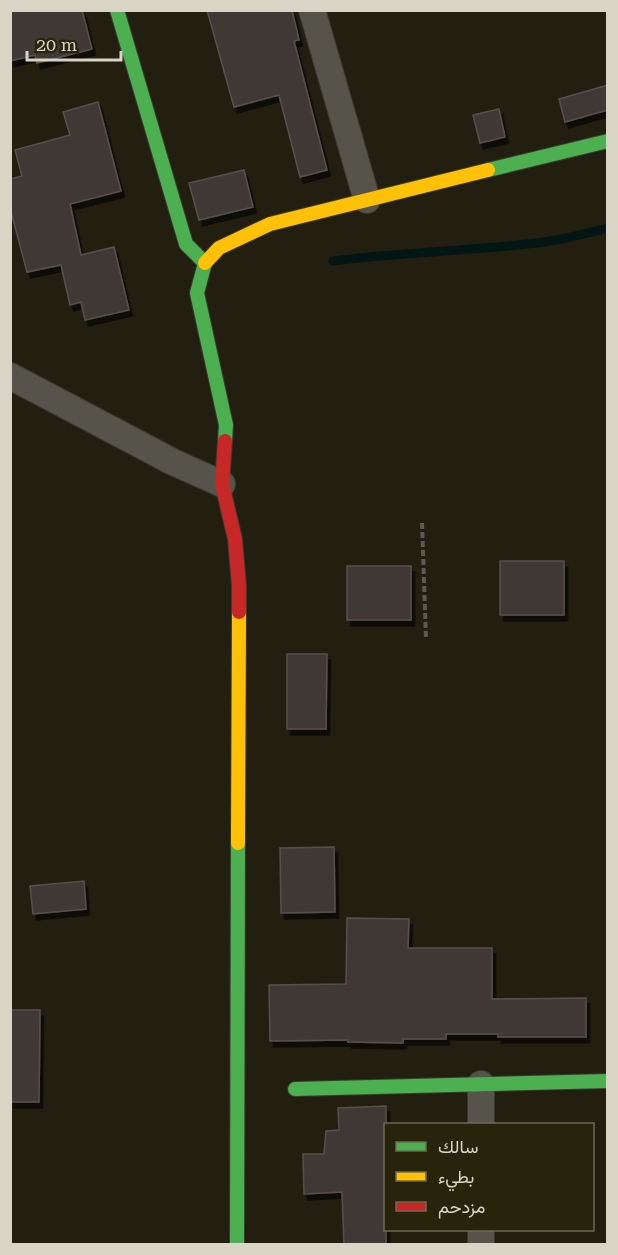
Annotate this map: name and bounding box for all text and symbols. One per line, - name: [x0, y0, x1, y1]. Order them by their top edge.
- scale bar: [27, 24, 122, 62]
- text: 20 m: [36, 34, 77, 55]
- legend: [384, 1123, 594, 1231]
- text: سالك: [438, 1136, 478, 1157]
- text: بطيء: [438, 1166, 474, 1192]
- text: مزدحم: [438, 1196, 485, 1219]

